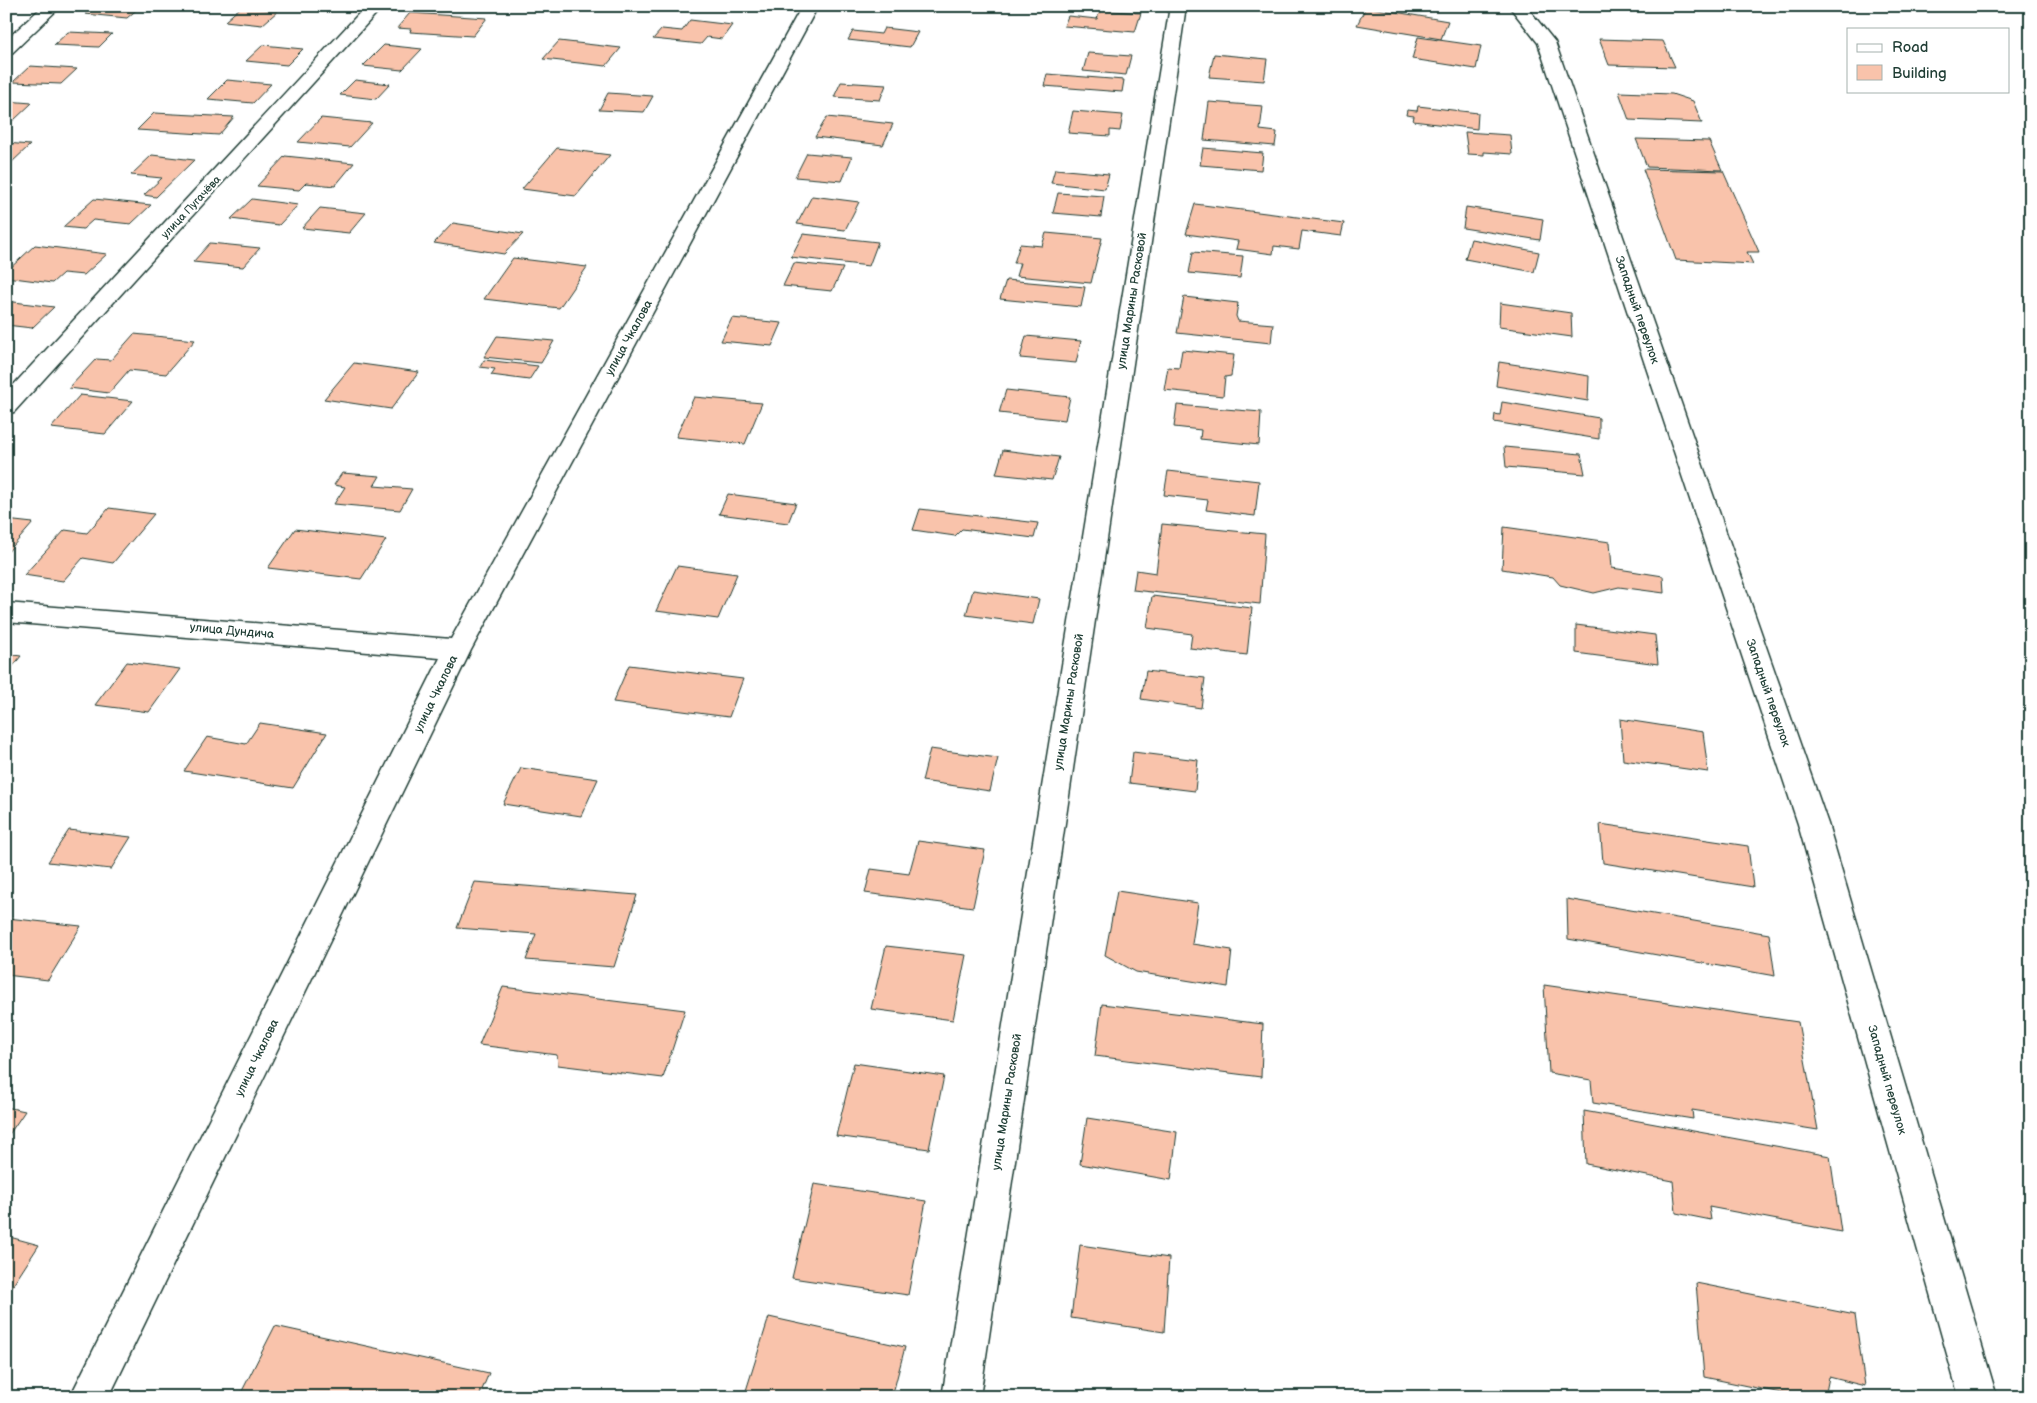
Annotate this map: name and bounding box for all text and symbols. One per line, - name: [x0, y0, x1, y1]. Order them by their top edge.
- legend: [1847, 28, 2010, 92]
- text: Road: [1892, 38, 1928, 57]
- text: Building: [1892, 64, 1947, 83]
- street label: улица Пугачёва: [159, 173, 224, 241]
- street label: улица Марины Расковой: [1114, 231, 1150, 370]
- street label: Западный переулок: [1612, 254, 1663, 366]
- street label: улица Чкалова: [602, 298, 656, 378]
- street label: улица Дундича: [189, 620, 275, 642]
- street label: улица Марины Расковой: [1051, 632, 1087, 771]
- street label: Западный переулок: [1743, 637, 1794, 749]
- street label: улица Чкалова: [411, 653, 461, 735]
- street label: улица Чкалова: [232, 1017, 282, 1099]
- street label: Западный переулок: [1864, 1024, 1910, 1137]
- street label: улица Марины Расковой: [989, 1032, 1025, 1171]

